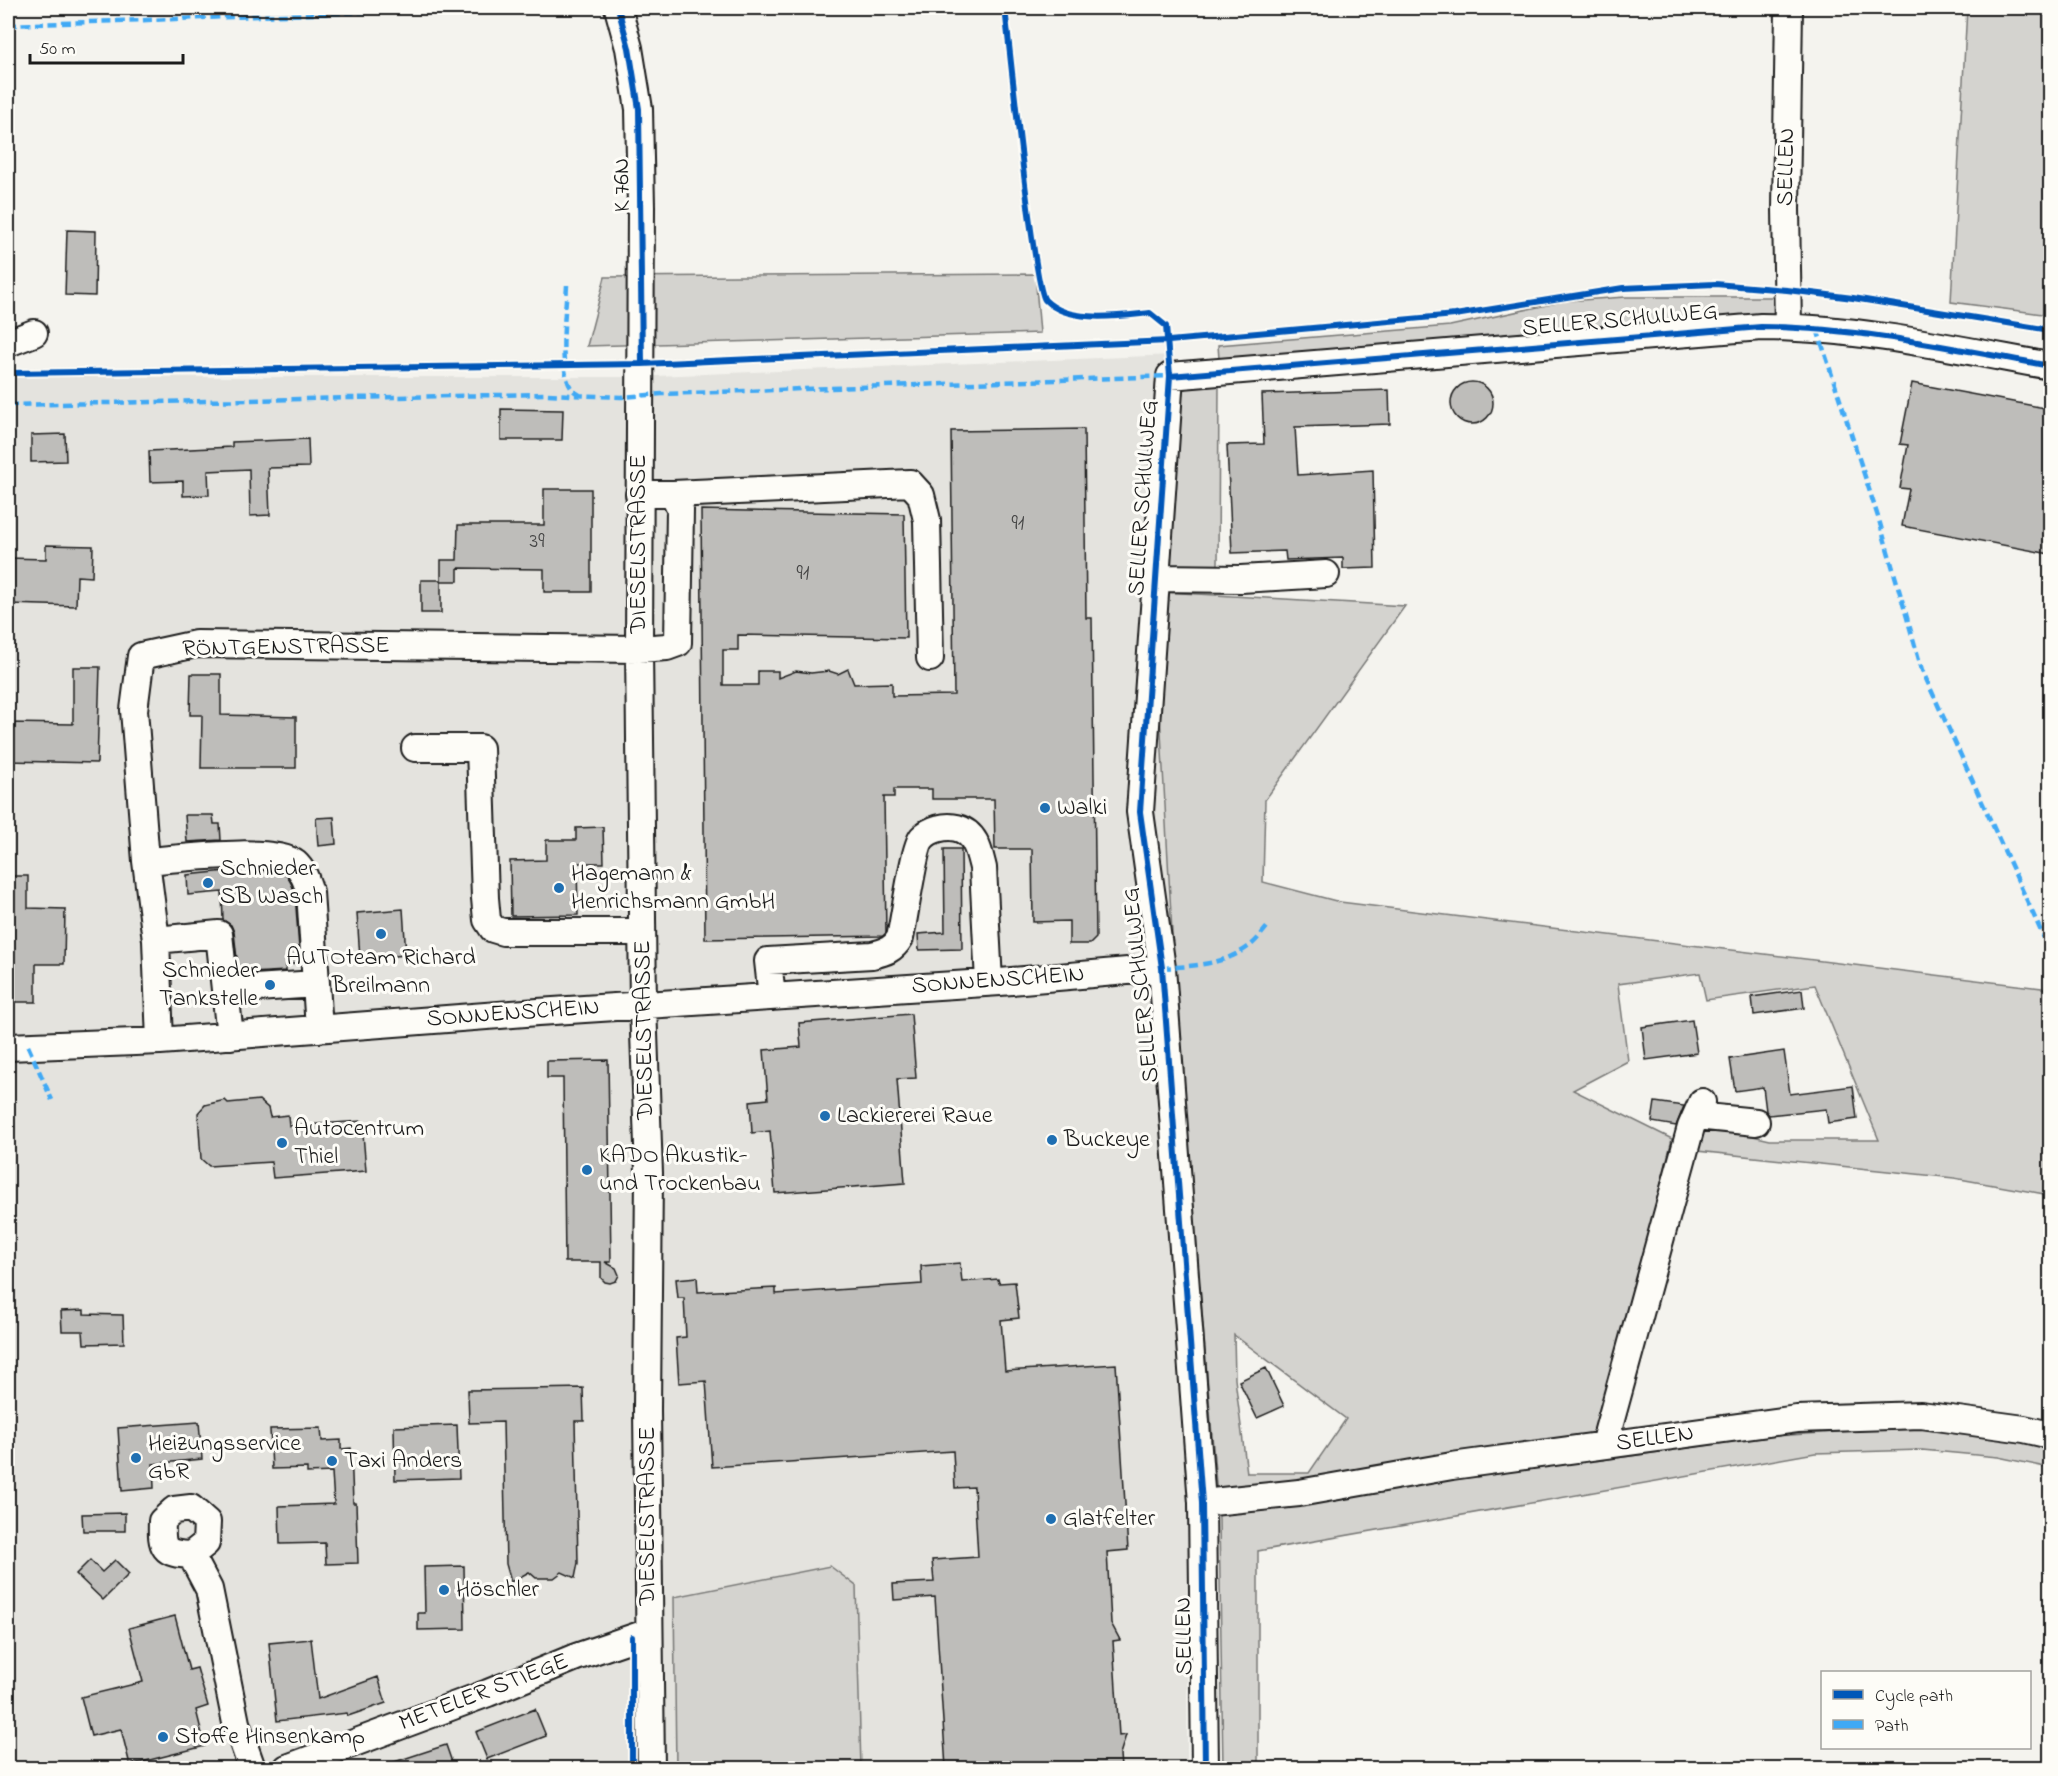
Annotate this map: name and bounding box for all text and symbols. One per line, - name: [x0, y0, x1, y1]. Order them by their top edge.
- scale bar: [30, 27, 183, 65]
- text: 50 m: [39, 37, 76, 63]
- street label: SELLEN: [1769, 127, 1805, 207]
- street label: K 76N: [605, 158, 641, 212]
- street label: SELLER SCHULWEG: [1521, 295, 1719, 347]
- street label: SELLER SCHULWEG: [1120, 399, 1168, 597]
- street label: DIESELSTRASSE: [622, 454, 657, 635]
- house number: 91: [1012, 509, 1025, 539]
- house number: 39: [530, 527, 545, 557]
- house number: 91: [797, 559, 810, 589]
- street label: RÖNTGENSTRASSE: [182, 629, 390, 667]
- place label: Walki: [1057, 791, 1107, 826]
- marker: Walki: [1038, 801, 1052, 815]
- place label: Schnieder SB Wasch: [220, 852, 323, 915]
- place label: Hagemann & Henrichsmann GmbH: [571, 857, 775, 920]
- marker: Schnieder SB Wasch: [201, 876, 215, 890]
- marker: Hagemann & Henrichsmann GmbH: [552, 881, 566, 895]
- street label: SELLER SCHULWEG: [1114, 886, 1170, 1084]
- marker: AUTOteam Richard Breilmann: [374, 927, 388, 941]
- street label: DIESELSTRASSE: [626, 940, 664, 1121]
- place label: AUTOteam Richard Breilmann: [286, 941, 476, 1004]
- place label: Schnieder Tankstelle: [159, 954, 259, 1017]
- street label: SONNENSCHEIN: [910, 958, 1086, 1004]
- marker: Schnieder Tankstelle: [263, 978, 277, 992]
- street label: SONNENSCHEIN: [425, 991, 601, 1037]
- place label: Lackiererei Raue: [837, 1099, 993, 1134]
- marker: Lackiererei Raue: [818, 1109, 832, 1123]
- place label: Autocentrum Thiel: [294, 1112, 424, 1175]
- place label: Buckeye: [1063, 1123, 1150, 1159]
- marker: Buckeye: [1045, 1133, 1059, 1147]
- marker: Autocentrum Thiel: [275, 1136, 289, 1150]
- place label: KADO Akustik- und Trockenbau: [599, 1139, 761, 1202]
- marker: KADO Akustik- und Trockenbau: [580, 1163, 594, 1177]
- street label: SELLEN: [1614, 1416, 1696, 1462]
- street label: DIESELSTRASSE: [631, 1426, 666, 1607]
- place label: Heizungsservice GbR: [148, 1427, 301, 1490]
- place label: Taxi Anders: [344, 1444, 462, 1479]
- marker: Heizungsservice GbR: [129, 1451, 143, 1465]
- marker: Taxi Anders: [325, 1454, 339, 1468]
- place label: Glatfelter: [1063, 1502, 1156, 1537]
- marker: Glatfelter: [1044, 1512, 1058, 1526]
- place label: Höschler: [456, 1573, 539, 1608]
- marker: Höschler: [437, 1583, 451, 1597]
- street label: SELLEN: [1167, 1596, 1203, 1676]
- street label: METELER STIEGE: [394, 1645, 574, 1741]
- legend: [1821, 1671, 2031, 1749]
- text: Cycle path: [1875, 1684, 1953, 1710]
- text: Path: [1875, 1714, 1909, 1740]
- place label: Stoffe Hinsenkamp: [175, 1720, 365, 1755]
- marker: Stoffe Hinsenkamp: [156, 1730, 170, 1744]

